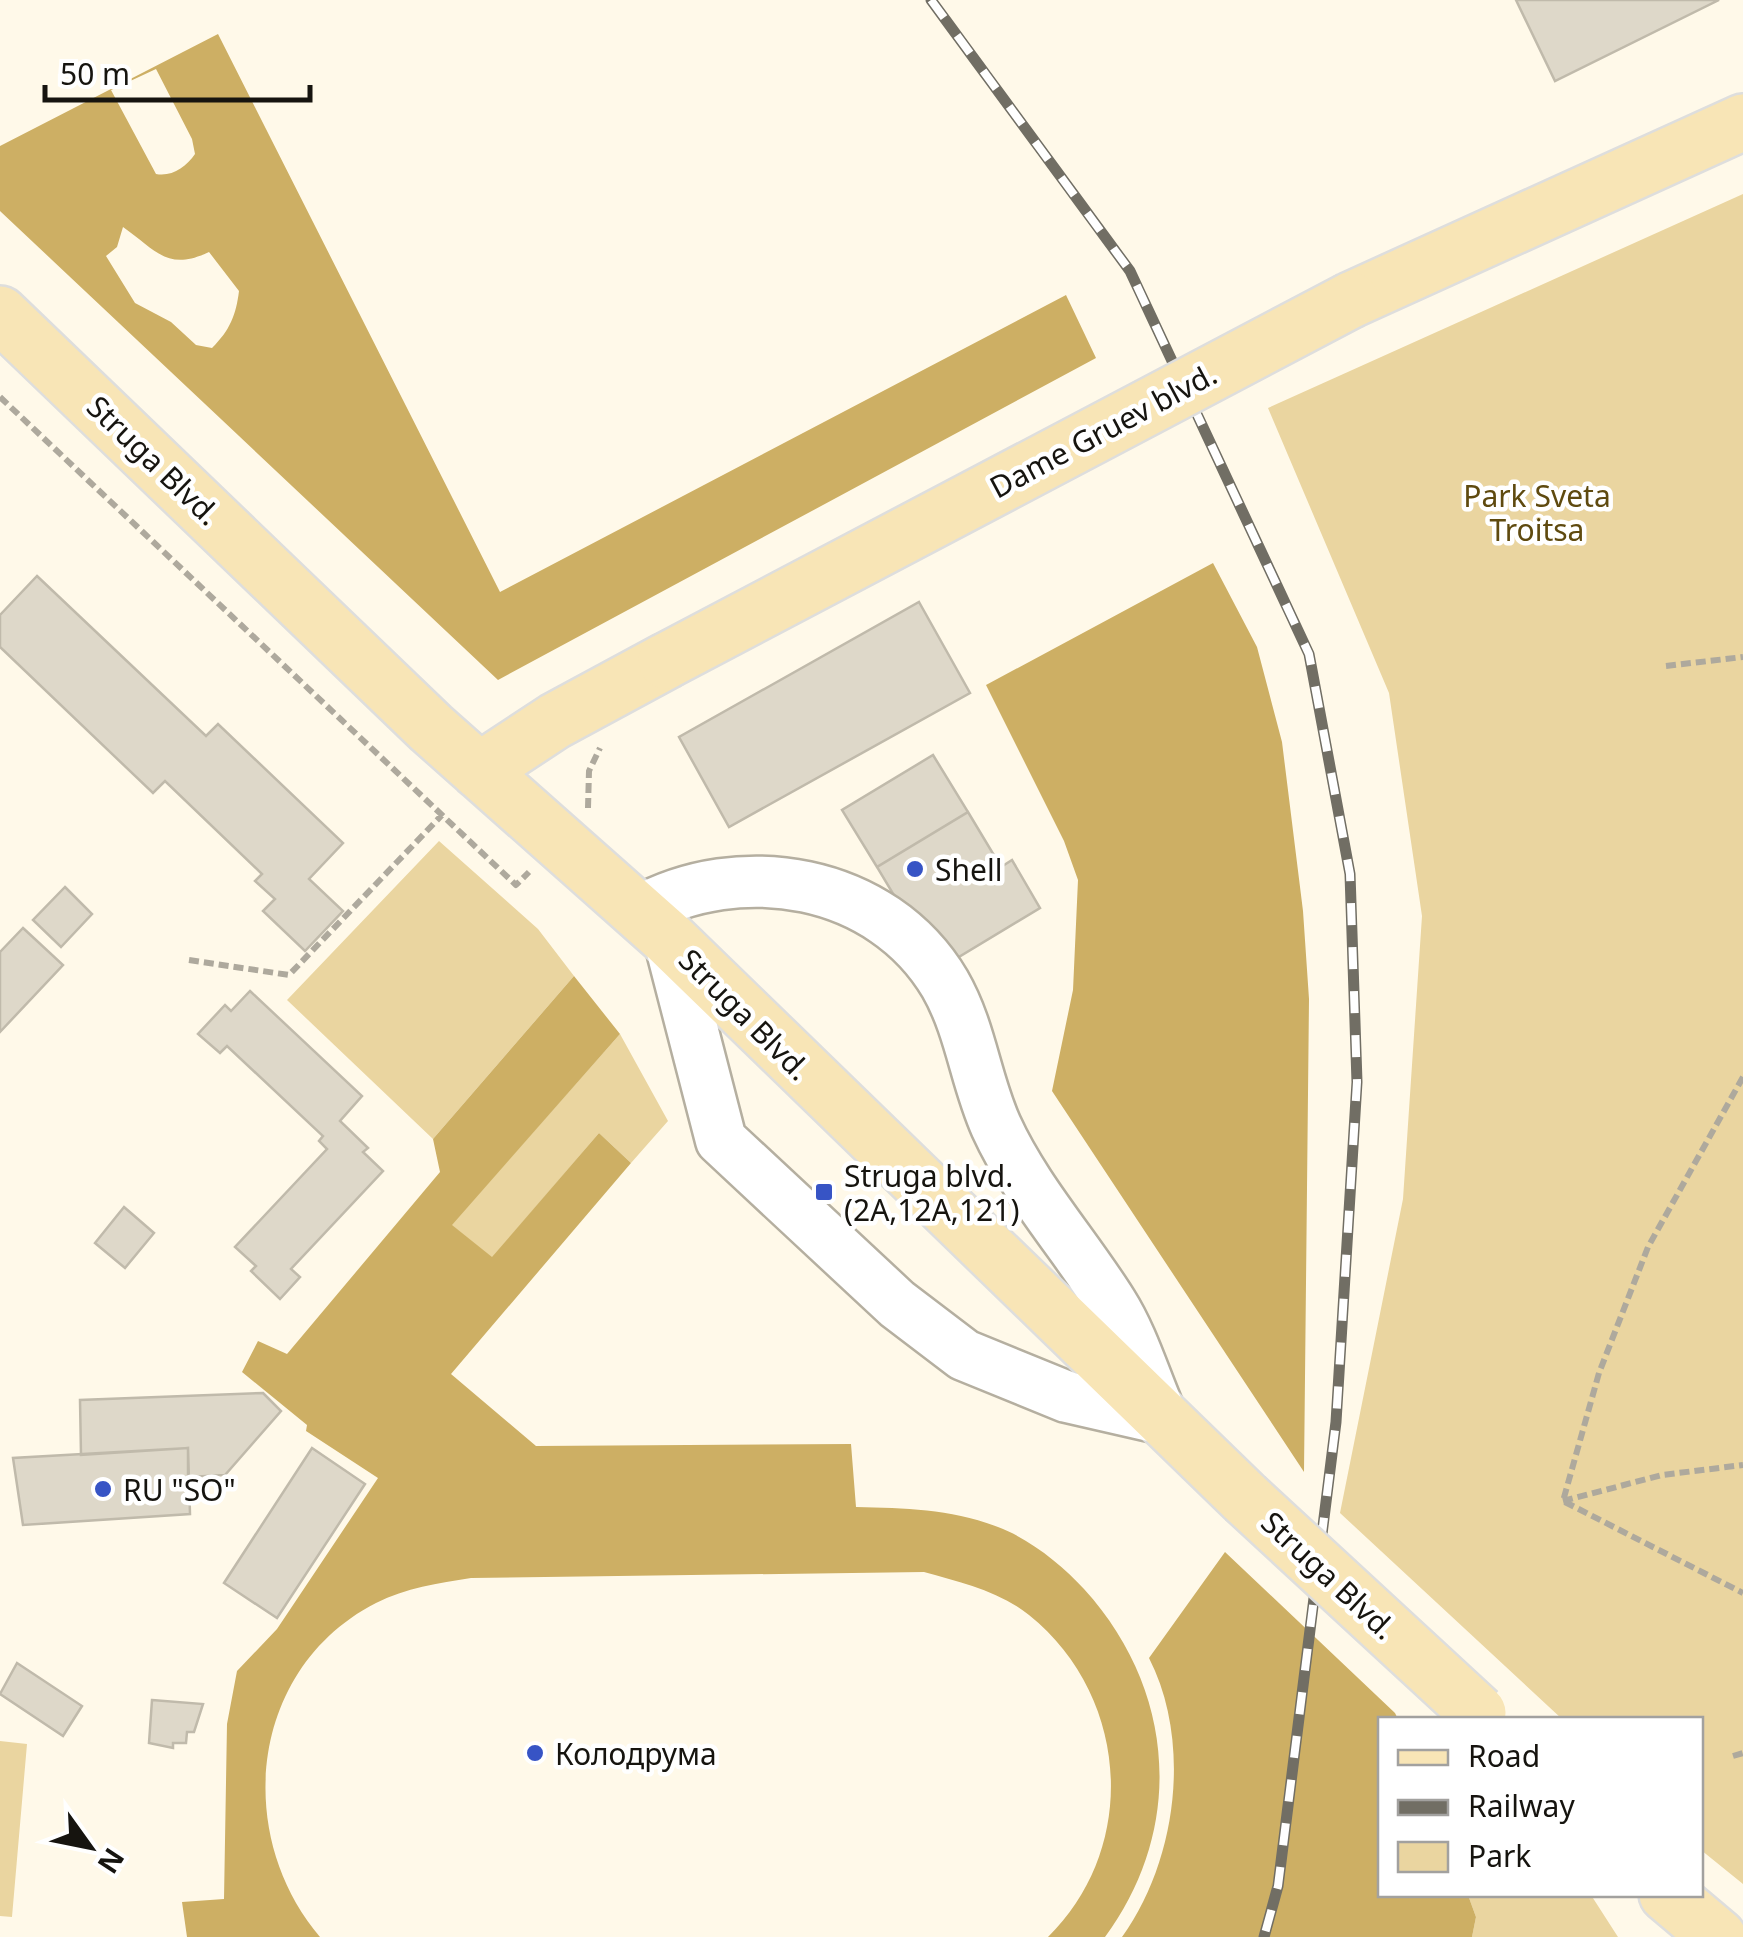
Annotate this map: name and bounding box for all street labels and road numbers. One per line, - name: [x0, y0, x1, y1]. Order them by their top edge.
- street label: Dame Gruev blvd.: [982, 353, 1224, 507]
- street label: Struga Blvd.: [79, 386, 229, 534]
- street label: Struga Blvd.: [670, 939, 820, 1089]
- street label: Struga Blvd.: [1253, 1502, 1405, 1648]

